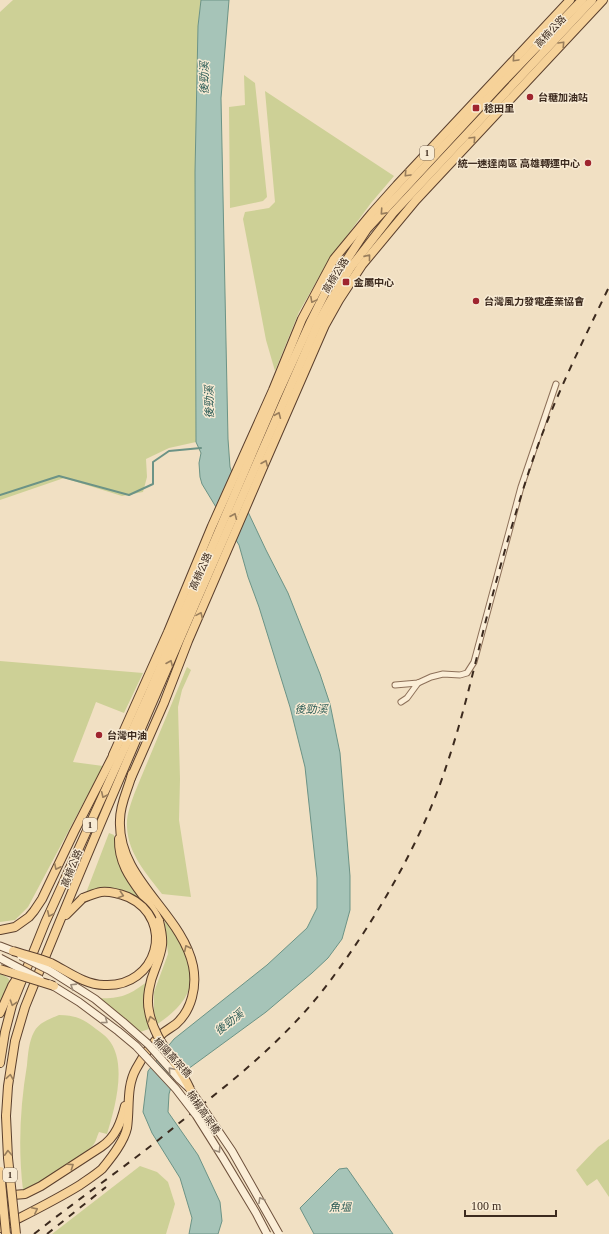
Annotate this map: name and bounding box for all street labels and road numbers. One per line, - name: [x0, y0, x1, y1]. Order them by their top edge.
- street label: 高楠公路: [533, 13, 568, 50]
- road number: 1: [420, 146, 434, 160]
- street label: 高楠公路: [320, 255, 351, 295]
- street label: 高楠公路: [187, 551, 214, 592]
- road number: 1: [83, 818, 97, 832]
- street label: 高楠公路: [59, 848, 84, 889]
- street label: 楠陽高架橋: [152, 1035, 194, 1079]
- street label: 楠楊高架橋: [185, 1089, 222, 1136]
- road number: 1: [3, 1168, 17, 1182]

